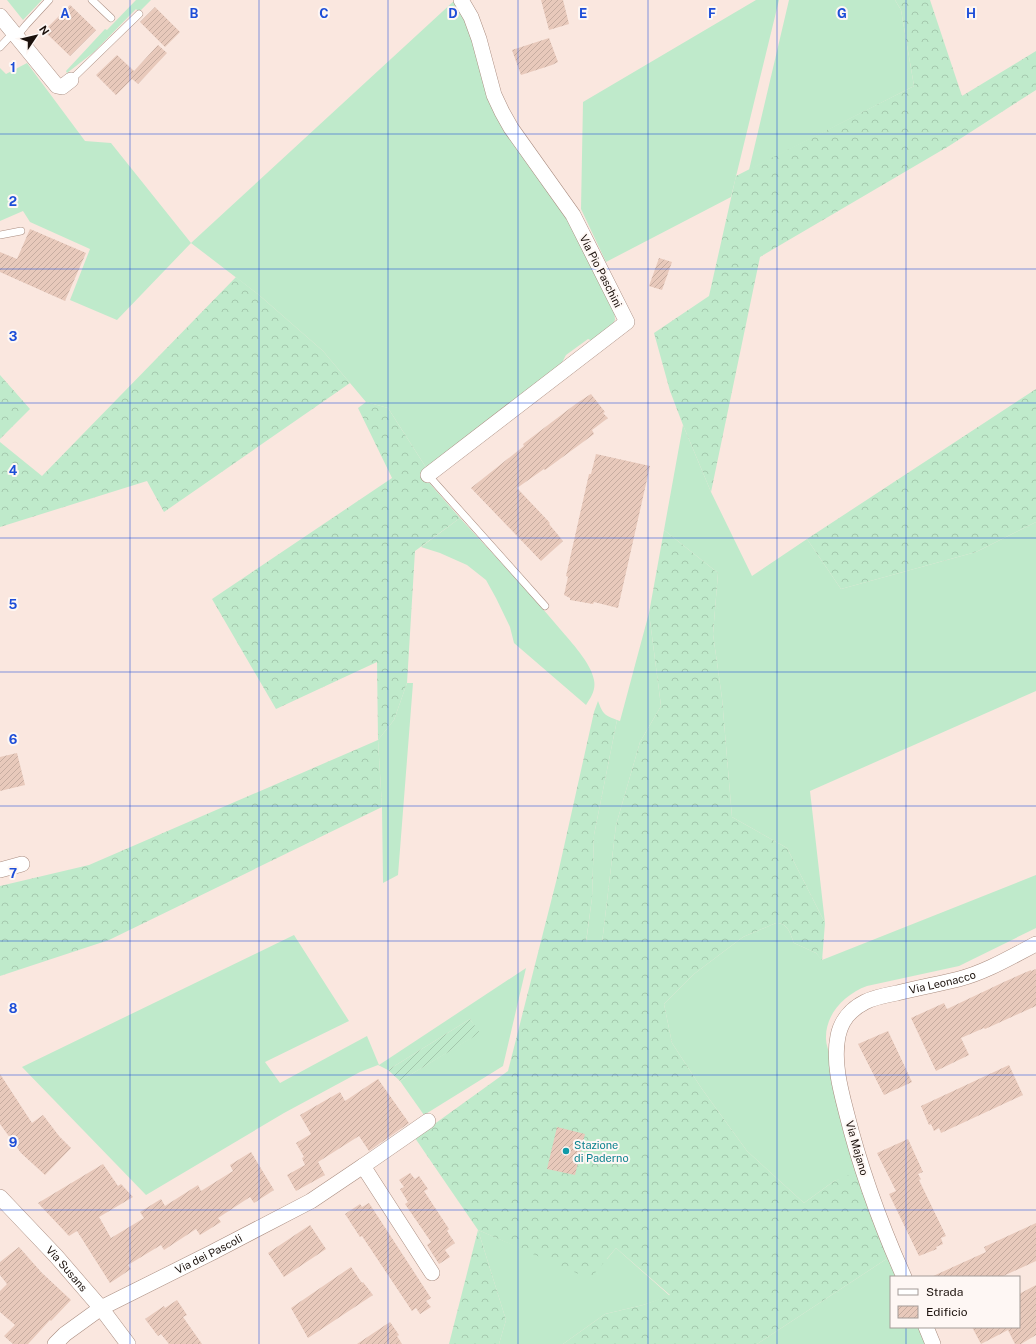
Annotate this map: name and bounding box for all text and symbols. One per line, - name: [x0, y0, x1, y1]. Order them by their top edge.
- text: A: [60, 6, 70, 21]
- text: B: [190, 6, 199, 21]
- text: C: [319, 6, 329, 21]
- text: D: [448, 6, 458, 21]
- text: E: [579, 6, 587, 21]
- text: F: [708, 6, 716, 21]
- text: G: [837, 6, 847, 21]
- text: H: [966, 6, 976, 21]
- north arrow: [16, 16, 56, 56]
- text: N: [37, 23, 52, 37]
- text: 1: [10, 60, 16, 75]
- text: 2: [9, 194, 17, 209]
- street label: Via Pio Paschini: [577, 233, 625, 309]
- text: 3: [9, 329, 18, 344]
- text: 4: [9, 463, 18, 478]
- text: 5: [9, 597, 18, 612]
- text: 6: [9, 732, 18, 747]
- text: 7: [9, 866, 17, 881]
- street label: Via Leonacco: [908, 968, 977, 996]
- text: 8: [9, 1001, 18, 1016]
- street label: Via Majano: [843, 1119, 871, 1177]
- text: 9: [9, 1135, 17, 1150]
- place label: Stazione di Paderno: [574, 1139, 629, 1164]
- marker: Stazione di Paderno: [561, 1146, 571, 1156]
- street label: Via dei Pascoli: [173, 1232, 244, 1276]
- street label: Via Susans: [44, 1244, 90, 1294]
- legend: [890, 1276, 1020, 1328]
- text: Strada: [926, 1285, 963, 1299]
- text: Edificio: [926, 1305, 968, 1319]

